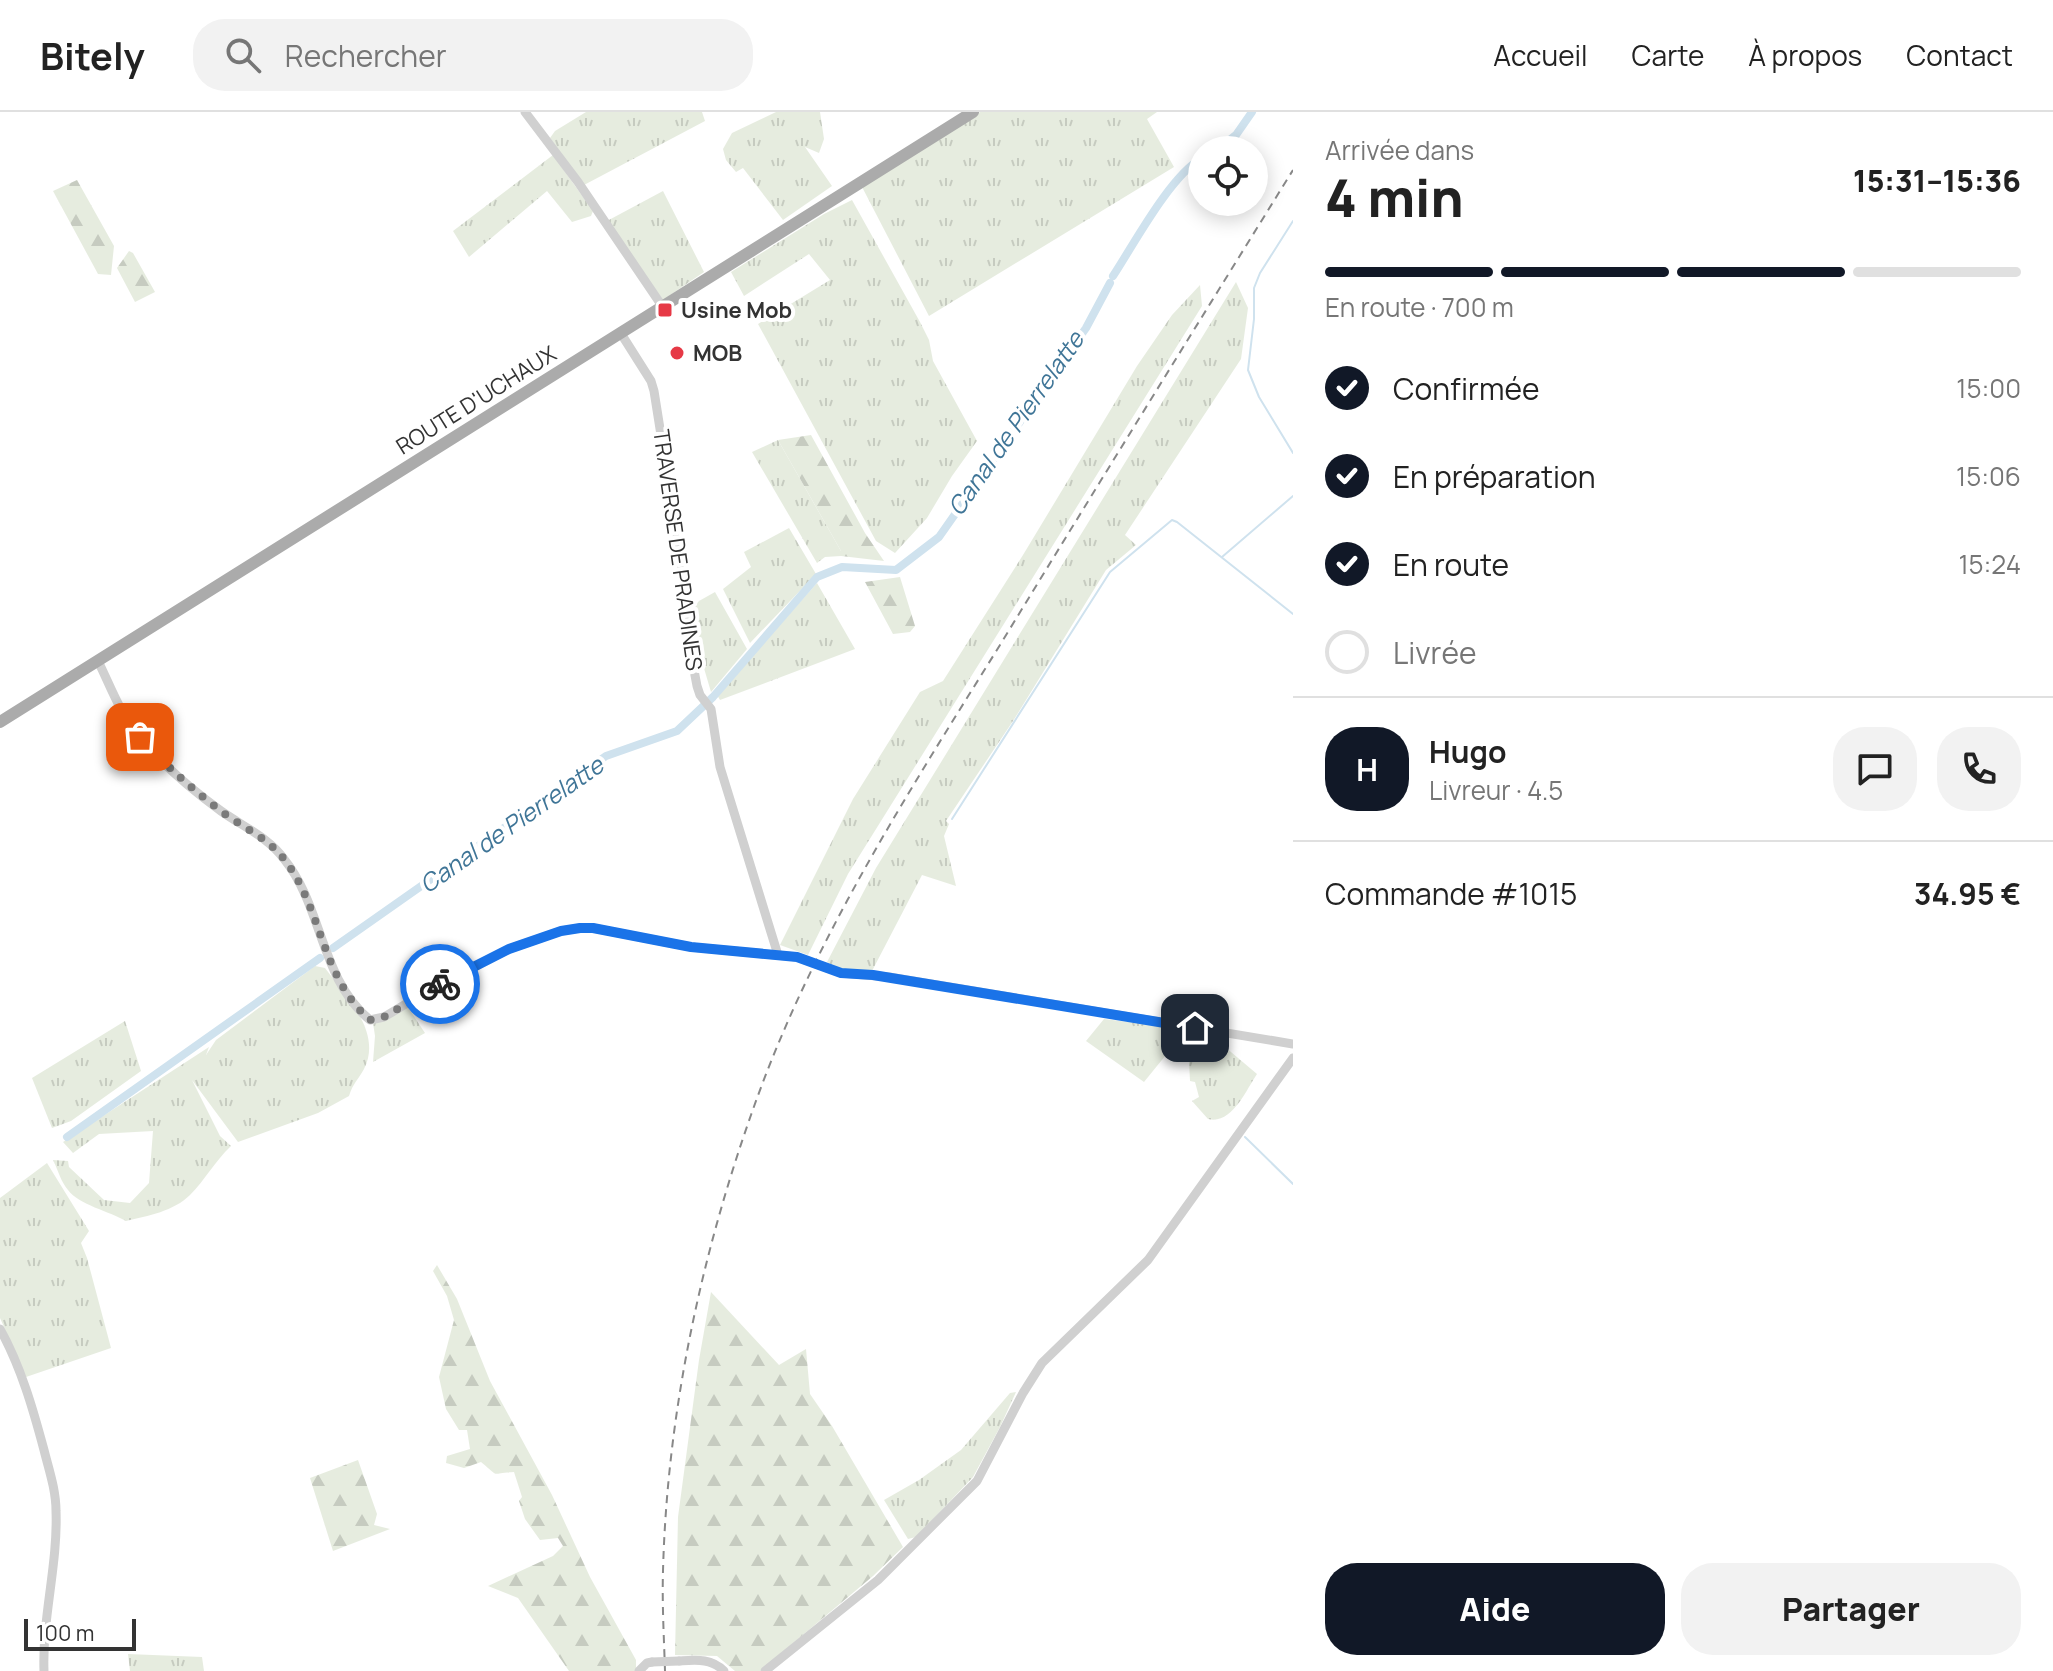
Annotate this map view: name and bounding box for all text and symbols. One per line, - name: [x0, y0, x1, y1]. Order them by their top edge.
- search box: [193, 19, 753, 91]
- text: Bitely: [40, 29, 145, 81]
- icon: search: [221, 33, 265, 77]
- text: Rechercher: [285, 35, 447, 76]
- text: Accueil: [1493, 36, 1588, 74]
- text: Carte: [1632, 36, 1704, 74]
- text: À propos: [1748, 36, 1862, 74]
- text: Contact: [1906, 36, 2013, 74]
- text: Arrivée dans: [1325, 132, 1474, 168]
- map controls: [1188, 136, 1268, 216]
- button: locate: [1188, 136, 1268, 216]
- text: 15:31–15:36: [1853, 160, 2021, 201]
- text: 4 min: [1325, 162, 1463, 233]
- text: En route · 700 m: [1325, 289, 1514, 325]
- place label: Usine Mob: [681, 295, 792, 325]
- marker: Usine Mob: [656, 301, 674, 319]
- water label: Canal de Pierrelatte: [939, 323, 1092, 522]
- street label: ROUTE D'UCHAUX: [390, 338, 562, 461]
- place label: MOB: [693, 338, 742, 368]
- marker: MOB: [668, 344, 686, 362]
- icon: check: [1325, 366, 1369, 410]
- text: Confirmée: [1393, 368, 1539, 409]
- text: 15:00: [1956, 370, 2021, 406]
- street label: TRAVERSE DE PRADINES: [646, 428, 710, 672]
- icon: check: [1325, 454, 1369, 498]
- text: En préparation: [1393, 456, 1595, 497]
- text: 15:06: [1956, 458, 2021, 494]
- icon: check: [1325, 542, 1369, 586]
- text: En route: [1393, 544, 1509, 585]
- text: 15:24: [1958, 546, 2021, 582]
- text: Livrée: [1393, 632, 1476, 673]
- pin: [106, 703, 174, 771]
- icon: bag: [118, 715, 162, 759]
- button: chat: [1833, 727, 1917, 811]
- button: phone: [1937, 727, 2021, 811]
- text: Hugo: [1429, 731, 1506, 772]
- water label: Canal de Pierrelatte: [412, 747, 611, 900]
- text: H: [1356, 749, 1378, 790]
- text: Livreur · 4.5: [1429, 772, 1563, 808]
- text: Commande #1015: [1325, 873, 1577, 914]
- text: 34.95 €: [1914, 873, 2021, 914]
- courier: [400, 944, 480, 1024]
- icon: bike: [418, 962, 462, 1006]
- pin: [1161, 994, 1229, 1062]
- icon: home: [1173, 1006, 1217, 1050]
- button: Aide: [1325, 1563, 1665, 1655]
- button: Partager: [1681, 1563, 2021, 1655]
- scale bar: [24, 1615, 136, 1651]
- text: 100 m: [36, 1618, 94, 1648]

